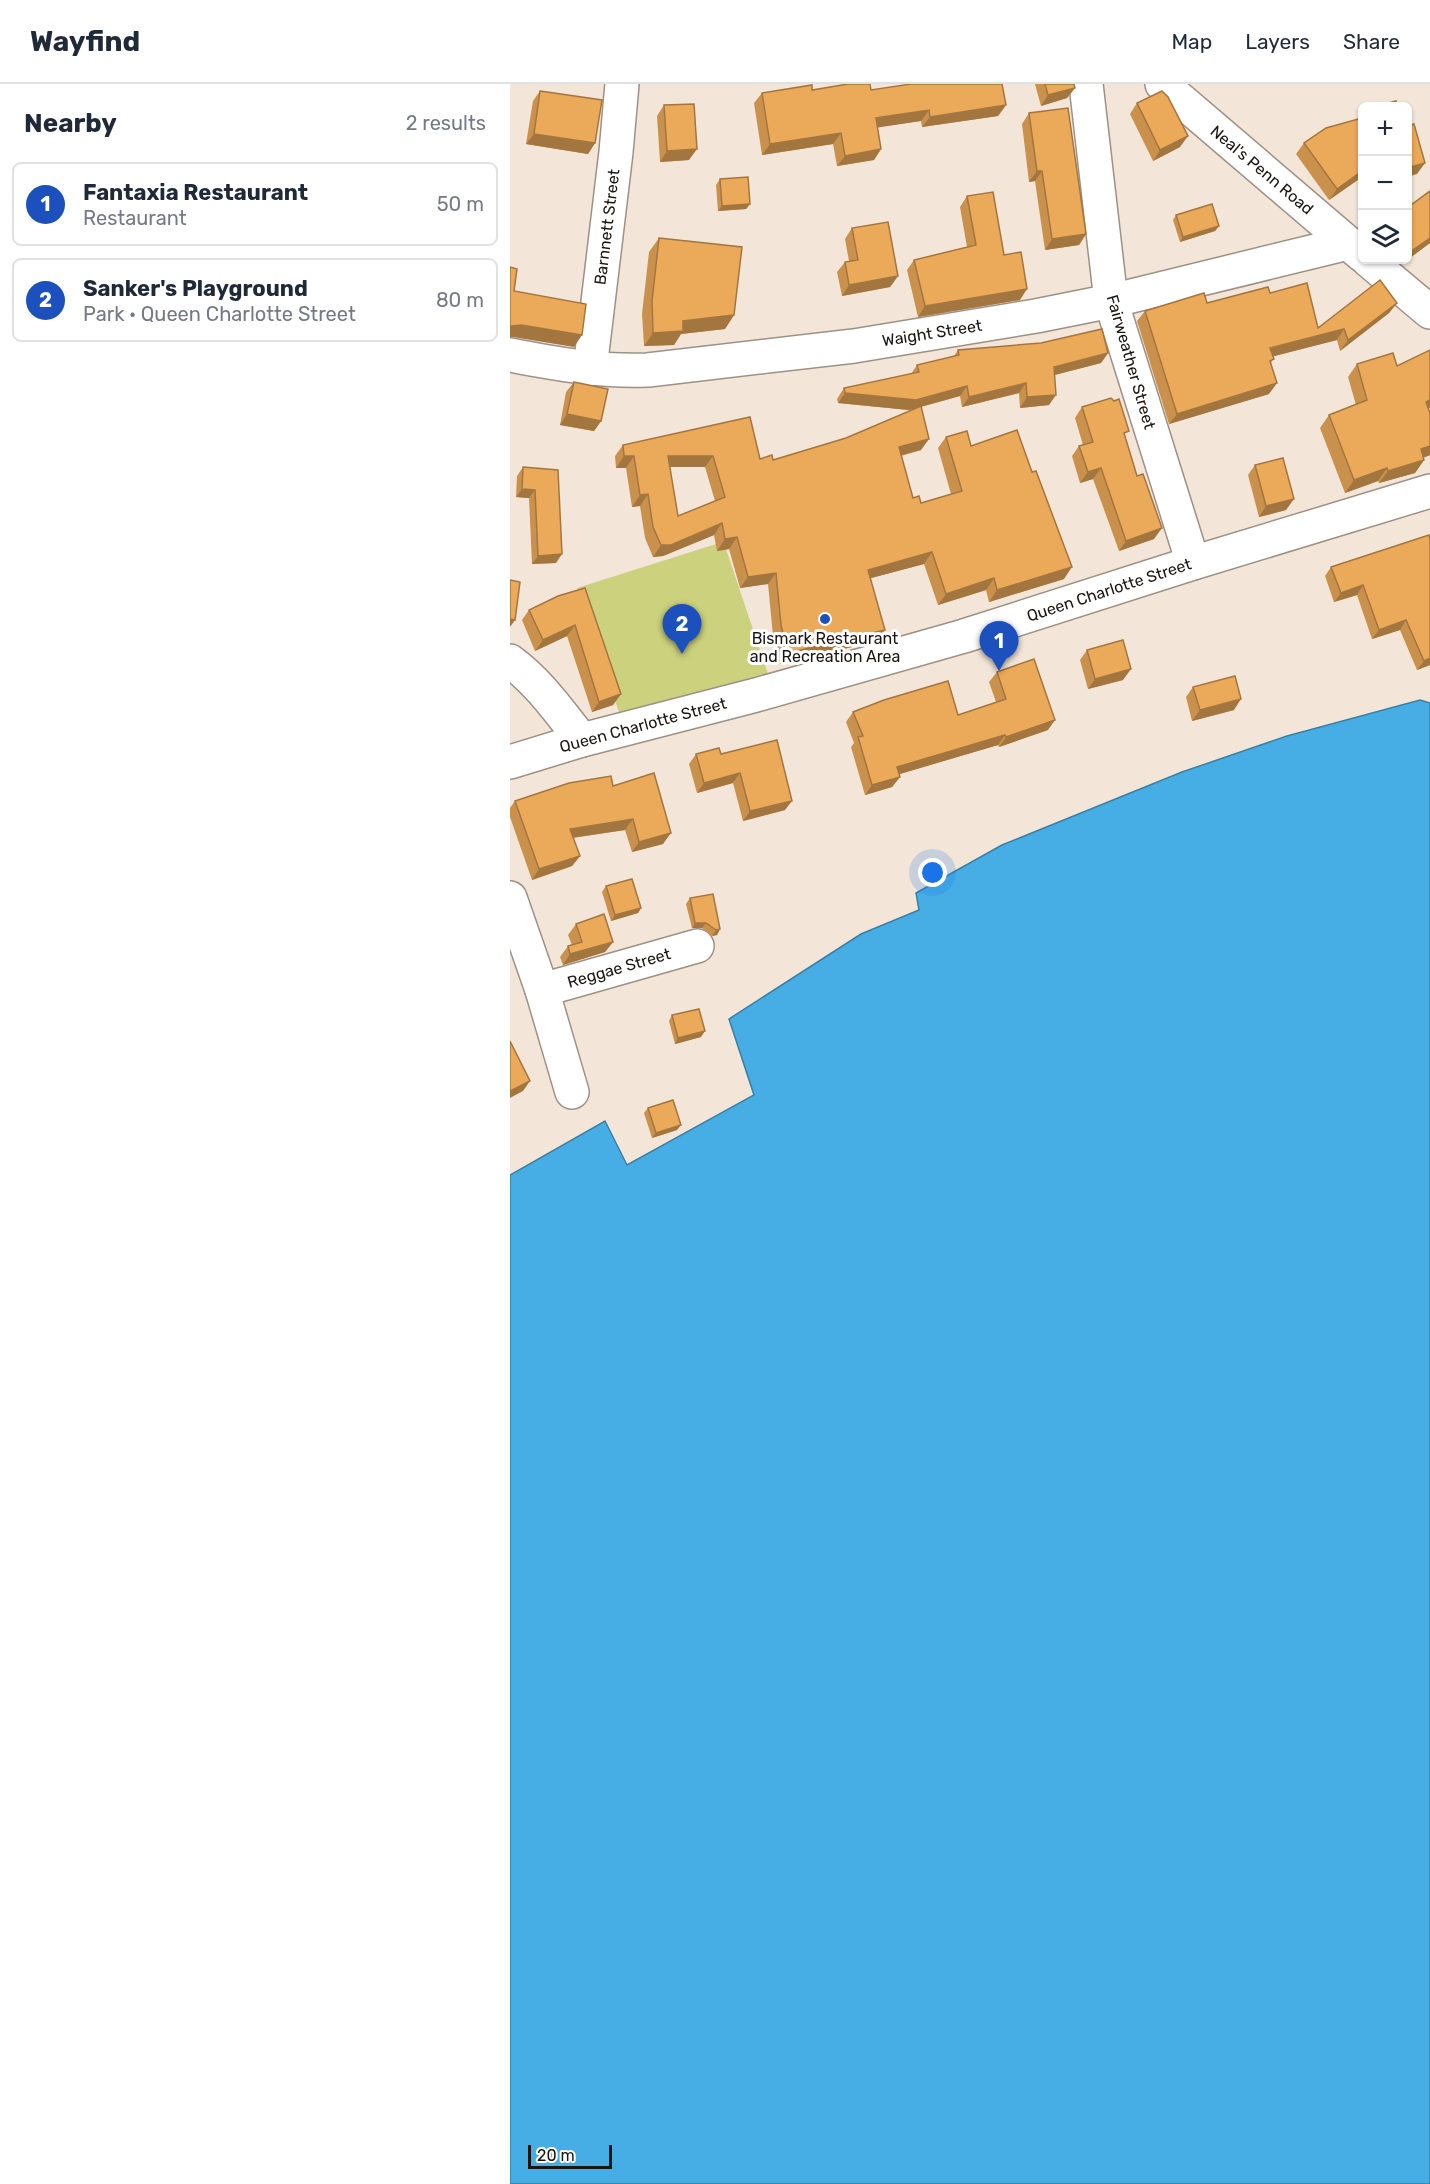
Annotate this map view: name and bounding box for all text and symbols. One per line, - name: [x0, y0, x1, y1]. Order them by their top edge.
- text: Wayfind: [30, 25, 140, 58]
- text: Map: [1171, 29, 1212, 54]
- text: Layers: [1245, 29, 1310, 54]
- text: Share: [1343, 29, 1400, 54]
- map controls: [1358, 102, 1412, 264]
- button: +: [1358, 102, 1412, 156]
- text: Nearby: [24, 108, 117, 139]
- text: 2 results: [406, 111, 486, 135]
- street label: Neal's Penn Road: [1207, 121, 1317, 219]
- button: −: [1358, 156, 1412, 210]
- street label: Barnnett Street: [590, 168, 624, 286]
- text: Fantaxia Restaurant: [83, 179, 308, 206]
- text: 1: [41, 192, 50, 216]
- text: 50 m: [437, 192, 484, 216]
- text: Restaurant: [83, 206, 187, 230]
- button: layers: [1358, 210, 1412, 264]
- text: Sanker's Playground: [83, 275, 308, 302]
- text: 2: [39, 288, 52, 312]
- text: 80 m: [436, 288, 484, 312]
- street label: Fairweather Street: [1103, 293, 1159, 431]
- text: Park · Queen Charlotte Street: [83, 302, 356, 326]
- street label: Waight Street: [881, 316, 983, 350]
- street label: Queen Charlotte Street: [1024, 554, 1194, 626]
- pin: 2: [662, 604, 702, 654]
- marker: Bismark Restaurant and Recreation Area: [818, 612, 832, 626]
- pin: 1: [980, 622, 1018, 671]
- place label: Bismark Restaurant and Recreation Area: [750, 629, 900, 666]
- street label: Queen Charlotte Street: [557, 694, 729, 756]
- your location: [918, 858, 947, 887]
- street label: Reggae Street: [565, 944, 673, 992]
- scale bar: [528, 2142, 612, 2170]
- text: 20 m: [537, 2146, 575, 2165]

